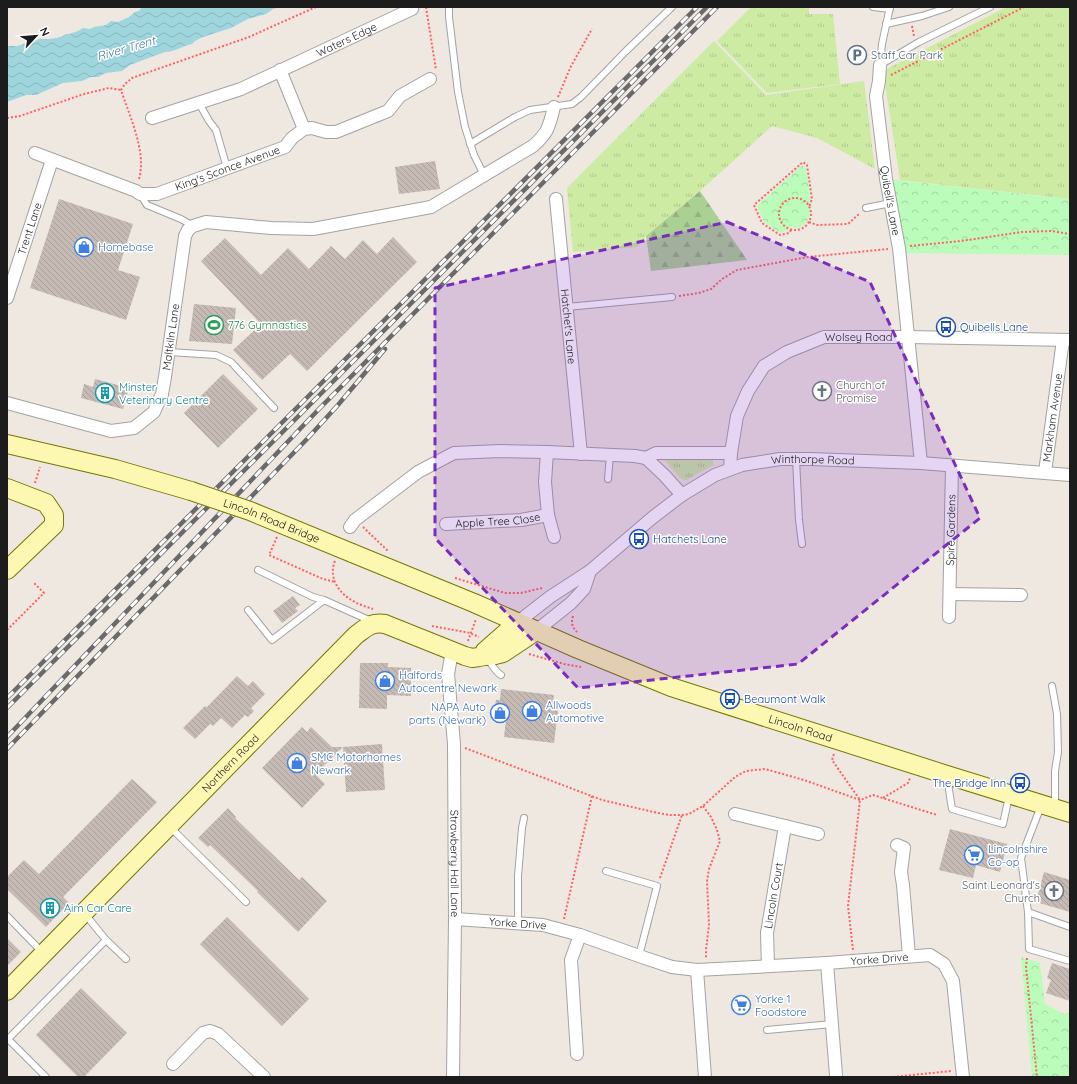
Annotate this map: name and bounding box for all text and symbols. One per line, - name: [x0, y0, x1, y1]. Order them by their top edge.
- north arrow: [16, 16, 56, 56]
- street label: Waters Edge: [314, 20, 379, 60]
- text: N: [37, 25, 53, 38]
- water label: River Trent: [95, 32, 159, 64]
- parking icon: Staff Car Park: [846, 44, 868, 66]
- place label: Staff Car Park: [871, 48, 943, 62]
- street label: King's Sconce Avenue: [173, 142, 282, 194]
- street label: Quibell's Lane: [877, 165, 903, 237]
- street label: Trent Lane: [15, 201, 45, 257]
- shop icon: Homebase: [73, 236, 95, 258]
- place label: Homebase: [98, 240, 154, 254]
- street label: Hatchet's Lane: [558, 288, 579, 365]
- street label: Maltkiln Lane: [159, 303, 182, 371]
- sports icon: 776 Gymnastics: [203, 314, 225, 336]
- bus stop icon: Quibells Lane: [935, 316, 957, 338]
- place label: 776 Gymnastics: [228, 318, 307, 332]
- place label: Quibells Lane: [960, 320, 1028, 334]
- street label: Wolsey Road: [825, 330, 892, 344]
- street label: Markham Avenue: [1039, 372, 1065, 463]
- place label: Church of Promise: [836, 378, 885, 405]
- place label: Minster Veterinary Centre: [119, 380, 209, 407]
- church icon: Church of Promise: [811, 380, 833, 402]
- building icon: Minster Veterinary Centre: [94, 382, 116, 404]
- street label: Winthorpe Road: [770, 452, 855, 468]
- street label: Spire Gardens: [943, 494, 958, 566]
- street label: Lincoln Road Bridge: [222, 496, 322, 546]
- street label: Apple Tree Close: [455, 510, 541, 530]
- bus stop icon: Hatchets Lane: [628, 528, 650, 550]
- place label: Hatchets Lane: [653, 532, 727, 546]
- place label: Halfords Autocentre Newark: [399, 668, 497, 695]
- shop icon: Halfords Autocentre Newark: [374, 670, 396, 692]
- bus stop icon: Beaumont Walk: [719, 688, 741, 710]
- place label: Beaumont Walk: [744, 692, 826, 706]
- place label: Allwoods Automotive: [546, 698, 604, 725]
- place label: NAPA Auto parts (Newark): [409, 700, 486, 727]
- shop icon: Allwoods Automotive: [521, 700, 543, 722]
- shop icon: NAPA Auto parts (Newark): [489, 702, 511, 724]
- street label: Lincoln Road: [767, 712, 834, 745]
- street label: Northern Road: [199, 731, 262, 795]
- place label: SMC Motorhomes Newark: [311, 750, 401, 777]
- shop icon: SMC Motorhomes Newark: [286, 752, 308, 774]
- bus stop icon: The Bridge Inn: [1009, 772, 1031, 794]
- place label: The Bridge Inn: [932, 776, 1006, 790]
- street label: Strawberry Hall Lane: [447, 810, 462, 917]
- place label: Lincolnshire Co-op: [988, 842, 1048, 869]
- supermarket icon: Lincolnshire Co-op: [963, 844, 985, 866]
- street label: Lincoln Court: [761, 861, 786, 930]
- place label: Saint Leonard's Church: [962, 878, 1040, 905]
- church icon: Saint Leonard's Church: [1043, 880, 1065, 902]
- building icon: Aim Car Care: [39, 897, 61, 919]
- place label: Aim Car Care: [64, 901, 132, 915]
- street label: Yorke Drive: [488, 914, 548, 933]
- street label: Yorke Drive: [850, 950, 909, 968]
- place label: Yorke 1 Foodstore: [755, 992, 807, 1019]
- supermarket icon: Yorke 1 Foodstore: [730, 994, 752, 1016]

